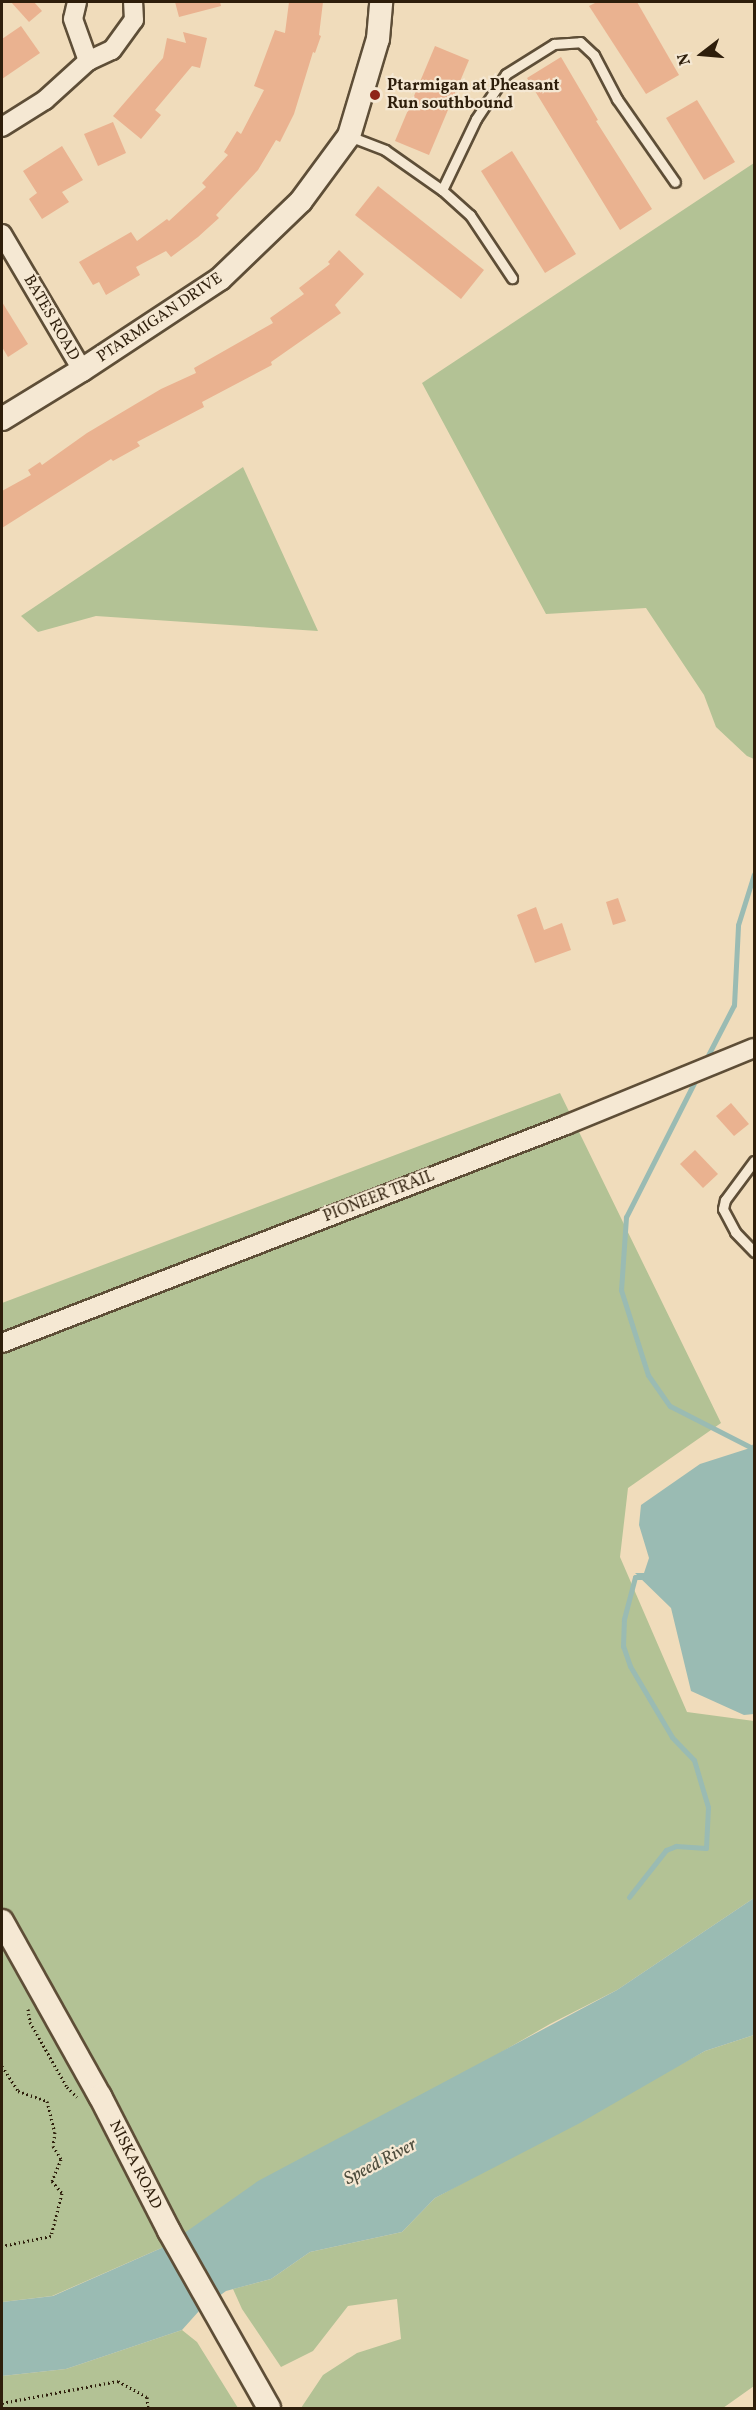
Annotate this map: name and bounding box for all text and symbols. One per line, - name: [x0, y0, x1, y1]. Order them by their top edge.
- north arrow: [672, 24, 732, 84]
- text: N: [673, 50, 697, 68]
- place label: Ptarmigan at Pheasant Run southbound: [387, 76, 560, 114]
- marker: Ptarmigan at Pheasant Run southbound: [368, 88, 382, 102]
- street label: PTARMIGAN DRIVE: [94, 269, 226, 367]
- street label: BATES ROAD: [19, 272, 83, 364]
- street label: PIONEER TRAIL: [321, 1167, 437, 1227]
- street label: NISKA ROAD: [104, 2117, 166, 2213]
- water label: Speed River: [341, 2135, 421, 2191]

